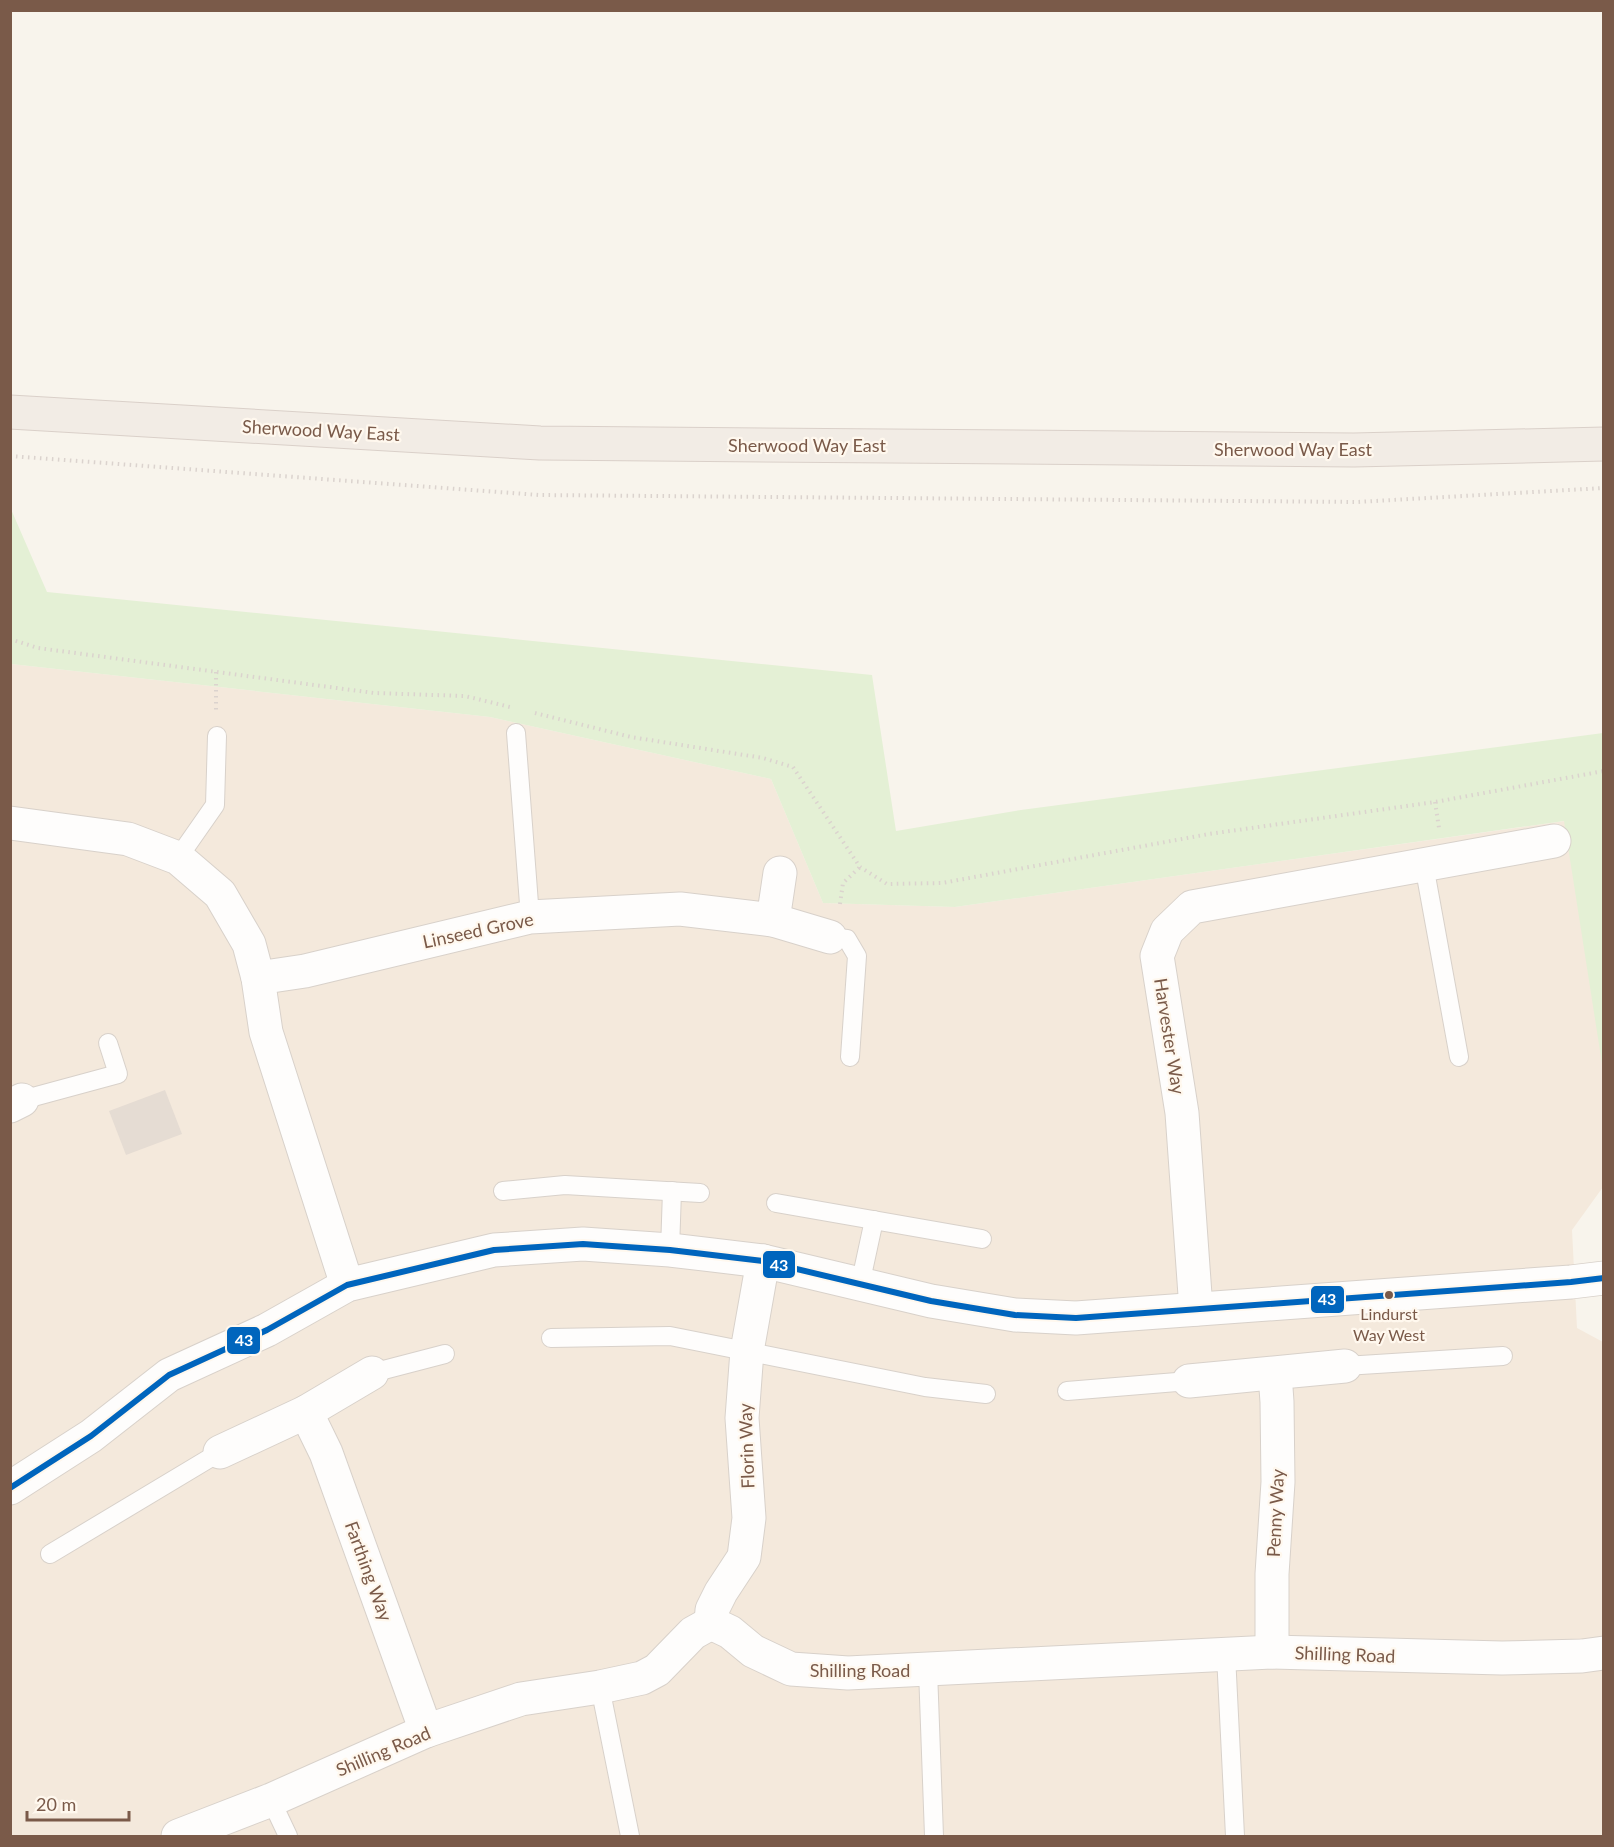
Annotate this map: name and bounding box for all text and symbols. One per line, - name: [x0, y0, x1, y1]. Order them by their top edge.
- street label: Sherwood Way East: [242, 415, 401, 445]
- street label: Sherwood Way East: [728, 434, 886, 456]
- street label: Sherwood Way East: [1214, 438, 1372, 460]
- street label: Linseed Grove: [421, 908, 535, 952]
- street label: Harvester Way: [1150, 976, 1190, 1096]
- line badge: 43: [762, 1250, 796, 1279]
- text: 43: [770, 1255, 788, 1274]
- line badge: 43: [1310, 1285, 1345, 1314]
- text: 43: [1318, 1289, 1336, 1308]
- marker: Lindurst Way West: [1383, 1289, 1395, 1301]
- place label: Lindurst Way West: [1353, 1304, 1425, 1344]
- line badge: 43: [226, 1326, 261, 1355]
- text: 43: [235, 1330, 253, 1349]
- street label: Florin Way: [733, 1402, 758, 1489]
- street label: Penny Way: [1262, 1468, 1288, 1558]
- street label: Farthing Way: [341, 1518, 397, 1625]
- street label: Shilling Road: [1294, 1641, 1396, 1667]
- street label: Shilling Road: [810, 1659, 910, 1681]
- street label: Shilling Road: [332, 1721, 434, 1781]
- scale bar: [27, 1784, 129, 1822]
- text: 20 m: [36, 1793, 76, 1815]

